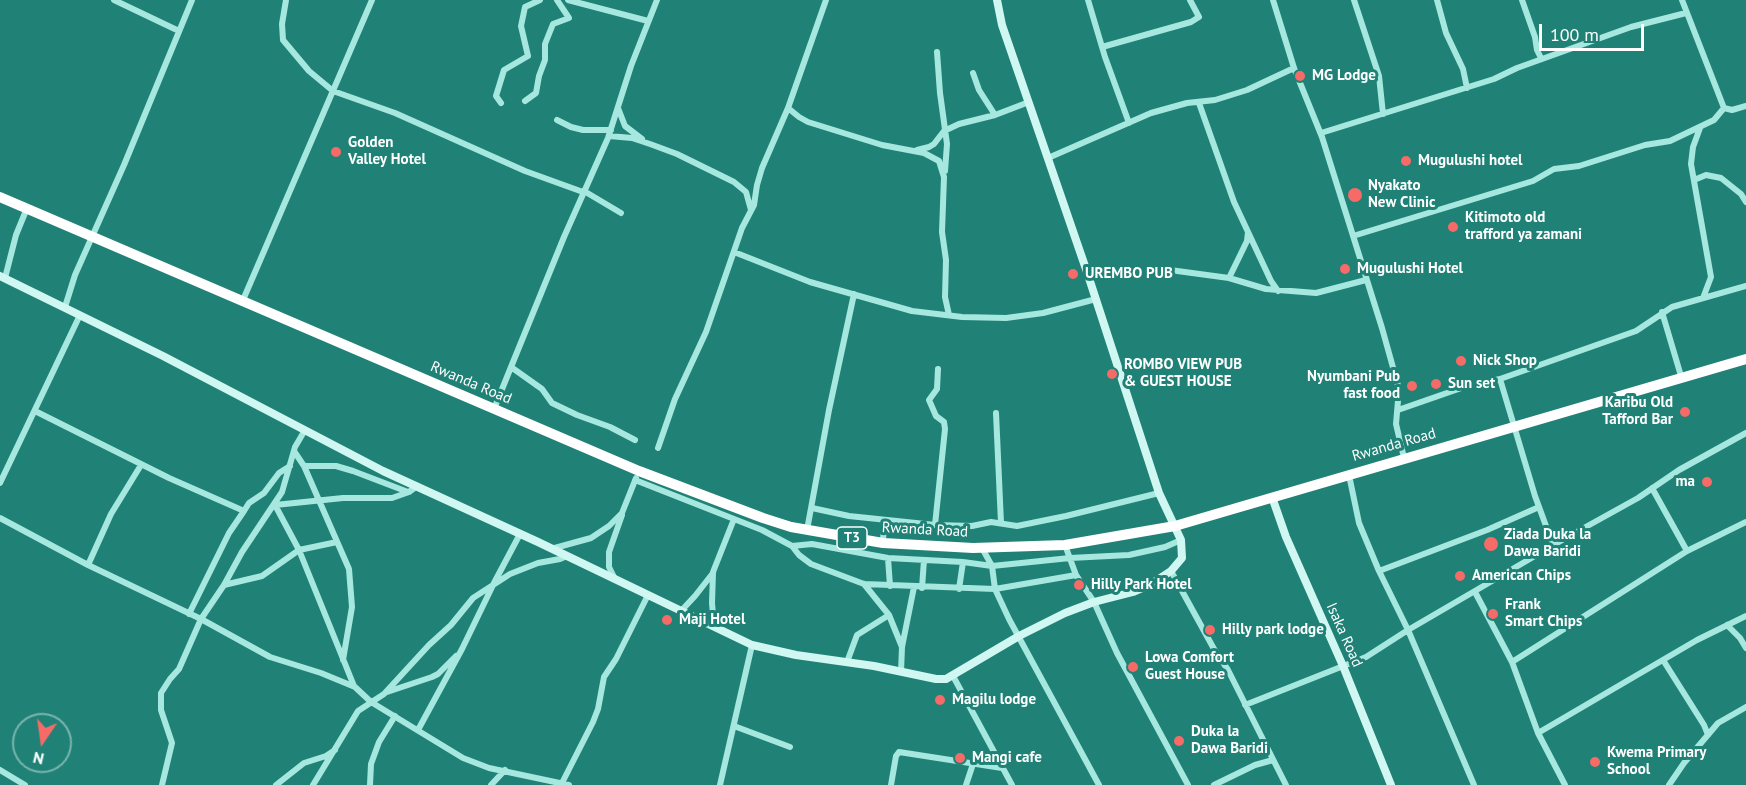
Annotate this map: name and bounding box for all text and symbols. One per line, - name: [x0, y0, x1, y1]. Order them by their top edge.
- scale bar: [1542, 12, 1647, 50]
- text: 100 m: [1550, 23, 1599, 46]
- place label: MG Lodge: [1312, 67, 1376, 85]
- marker: MG Lodge: [1293, 69, 1307, 83]
- place label: Golden Valley Hotel: [348, 134, 426, 169]
- marker: Golden Valley Hotel: [329, 145, 343, 159]
- place label: Mugulushi hotel: [1418, 152, 1522, 170]
- marker: Mugulushi hotel: [1399, 154, 1413, 168]
- place label: Nyakato New Clinic: [1368, 177, 1436, 212]
- marker: Nyakato New Clinic: [1346, 186, 1364, 204]
- place label: Kitimoto old trafford ya zamani: [1465, 209, 1582, 244]
- marker: Kitimoto old trafford ya zamani: [1446, 220, 1460, 234]
- place label: Mugulushi Hotel: [1357, 260, 1463, 278]
- marker: Mugulushi Hotel: [1338, 262, 1352, 276]
- place label: UREMBO PUB: [1085, 265, 1173, 283]
- marker: UREMBO PUB: [1066, 267, 1080, 281]
- place label: Nick Shop: [1473, 352, 1537, 370]
- marker: Nick Shop: [1454, 354, 1468, 368]
- place label: ROMBO VIEW PUB & GUEST HOUSE: [1124, 356, 1242, 391]
- street label: Rwanda Road: [428, 358, 514, 408]
- marker: ROMBO VIEW PUB & GUEST HOUSE: [1105, 367, 1119, 381]
- place label: Nyumbani Pub fast food: [1307, 368, 1400, 403]
- place label: Sun set: [1448, 375, 1495, 393]
- marker: Sun set: [1429, 377, 1443, 391]
- marker: Nyumbani Pub fast food: [1405, 379, 1419, 393]
- place label: Karibu Old Tafford Bar: [1602, 394, 1673, 429]
- marker: Karibu Old Tafford Bar: [1678, 405, 1692, 419]
- street label: Rwanda Road: [1350, 424, 1438, 466]
- place label: ma: [1675, 473, 1695, 491]
- marker: ma: [1700, 475, 1714, 489]
- street label: Rwanda Road: [881, 519, 969, 541]
- place label: Ziada Duka la Dawa Baridi: [1504, 526, 1591, 561]
- road number: T3: [837, 527, 867, 549]
- marker: Ziada Duka la Dawa Baridi: [1482, 535, 1500, 553]
- place label: American Chips: [1472, 567, 1571, 585]
- marker: American Chips: [1453, 569, 1467, 583]
- place label: Hilly Park Hotel: [1091, 576, 1192, 594]
- marker: Hilly Park Hotel: [1072, 578, 1086, 592]
- place label: Frank Smart Chips: [1505, 596, 1582, 631]
- street label: Isaka Road: [1322, 600, 1366, 670]
- marker: Frank Smart Chips: [1486, 607, 1500, 621]
- place label: Maji Hotel: [679, 611, 745, 629]
- marker: Maji Hotel: [660, 613, 674, 627]
- place label: Hilly park lodge: [1222, 621, 1324, 639]
- marker: Hilly park lodge: [1203, 623, 1217, 637]
- place label: Lowa Comfort Guest House: [1145, 649, 1234, 684]
- marker: Lowa Comfort Guest House: [1126, 660, 1140, 674]
- place label: Magilu lodge: [952, 691, 1036, 709]
- marker: Magilu lodge: [933, 693, 947, 707]
- north arrow: [12, 713, 72, 773]
- place label: Duka la Dawa Baridi: [1191, 723, 1268, 758]
- marker: Duka la Dawa Baridi: [1172, 734, 1186, 748]
- place label: Kwema Primary School: [1607, 744, 1706, 779]
- text: N: [31, 748, 46, 770]
- place label: Mangi cafe: [972, 749, 1042, 767]
- marker: Mangi cafe: [953, 751, 967, 765]
- marker: Kwema Primary School: [1588, 755, 1602, 769]

